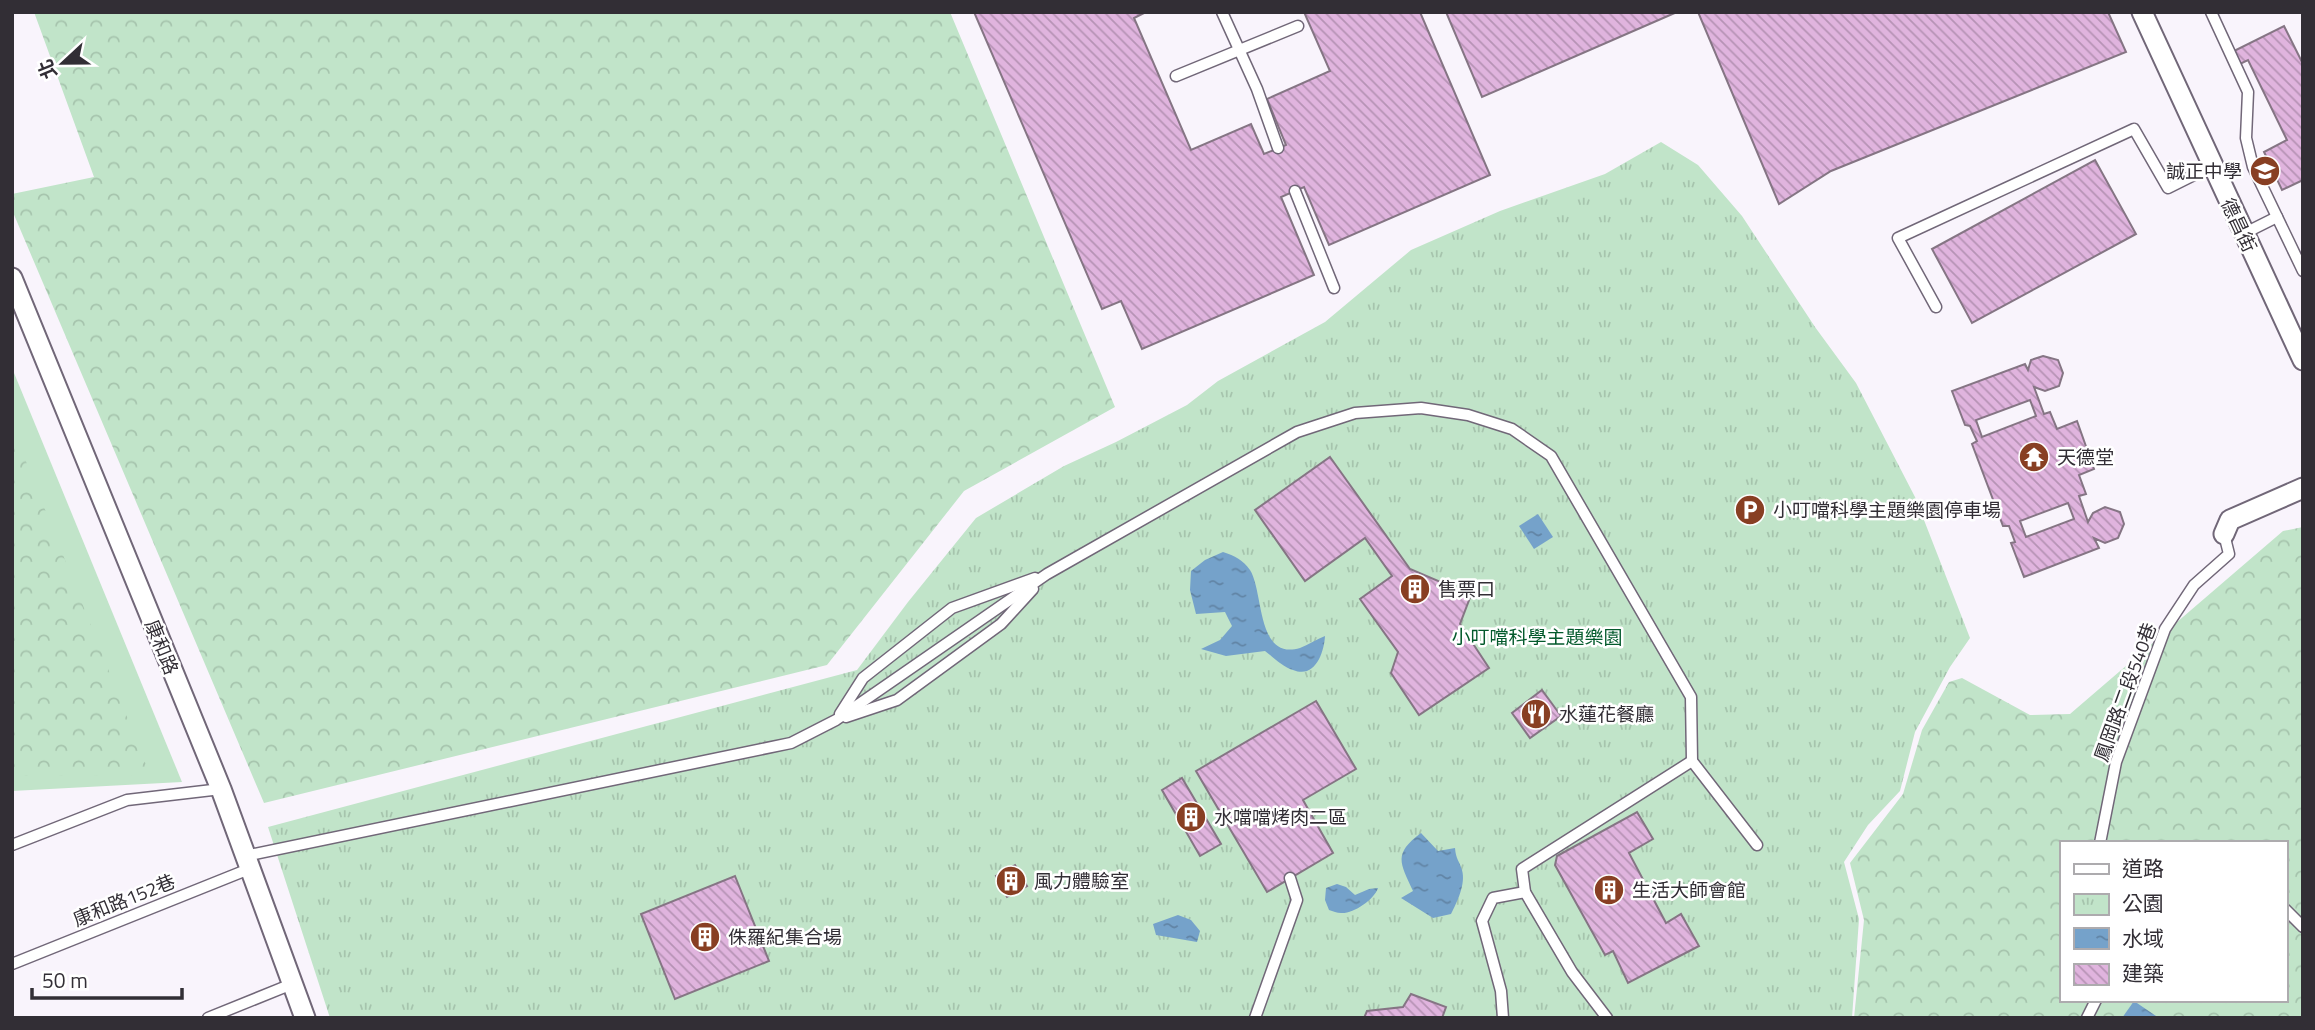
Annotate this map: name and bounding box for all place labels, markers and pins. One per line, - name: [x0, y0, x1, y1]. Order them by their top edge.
- school or university icon: 誠正中學: [2248, 154, 2282, 188]
- place label: 誠正中學: [2166, 156, 2242, 185]
- temple icon: 天德堂: [2017, 440, 2051, 474]
- place label: 天德堂: [2057, 442, 2114, 471]
- parking icon: 小叮噹科學主題樂園停車場: [1733, 493, 1767, 527]
- place label: 小叮噹科學主題樂園停車場: [1773, 495, 2001, 524]
- building icon: 售票口: [1398, 572, 1432, 606]
- place label: 售票口: [1438, 574, 1495, 603]
- restaurant icon: 水蓮花餐廳: [1519, 697, 1553, 731]
- place label: 水蓮花餐廳: [1559, 699, 1654, 728]
- building icon: 水噹噹烤肉二區: [1174, 800, 1208, 834]
- place label: 水噹噹烤肉二區: [1214, 802, 1347, 831]
- building icon: 風力體驗室: [994, 864, 1028, 898]
- place label: 風力體驗室: [1034, 866, 1129, 895]
- building icon: 生活大師會館: [1592, 873, 1626, 907]
- place label: 生活大師會館: [1632, 875, 1746, 904]
- building icon: 侏羅紀集合場: [688, 920, 722, 954]
- place label: 侏羅紀集合場: [728, 922, 842, 951]

